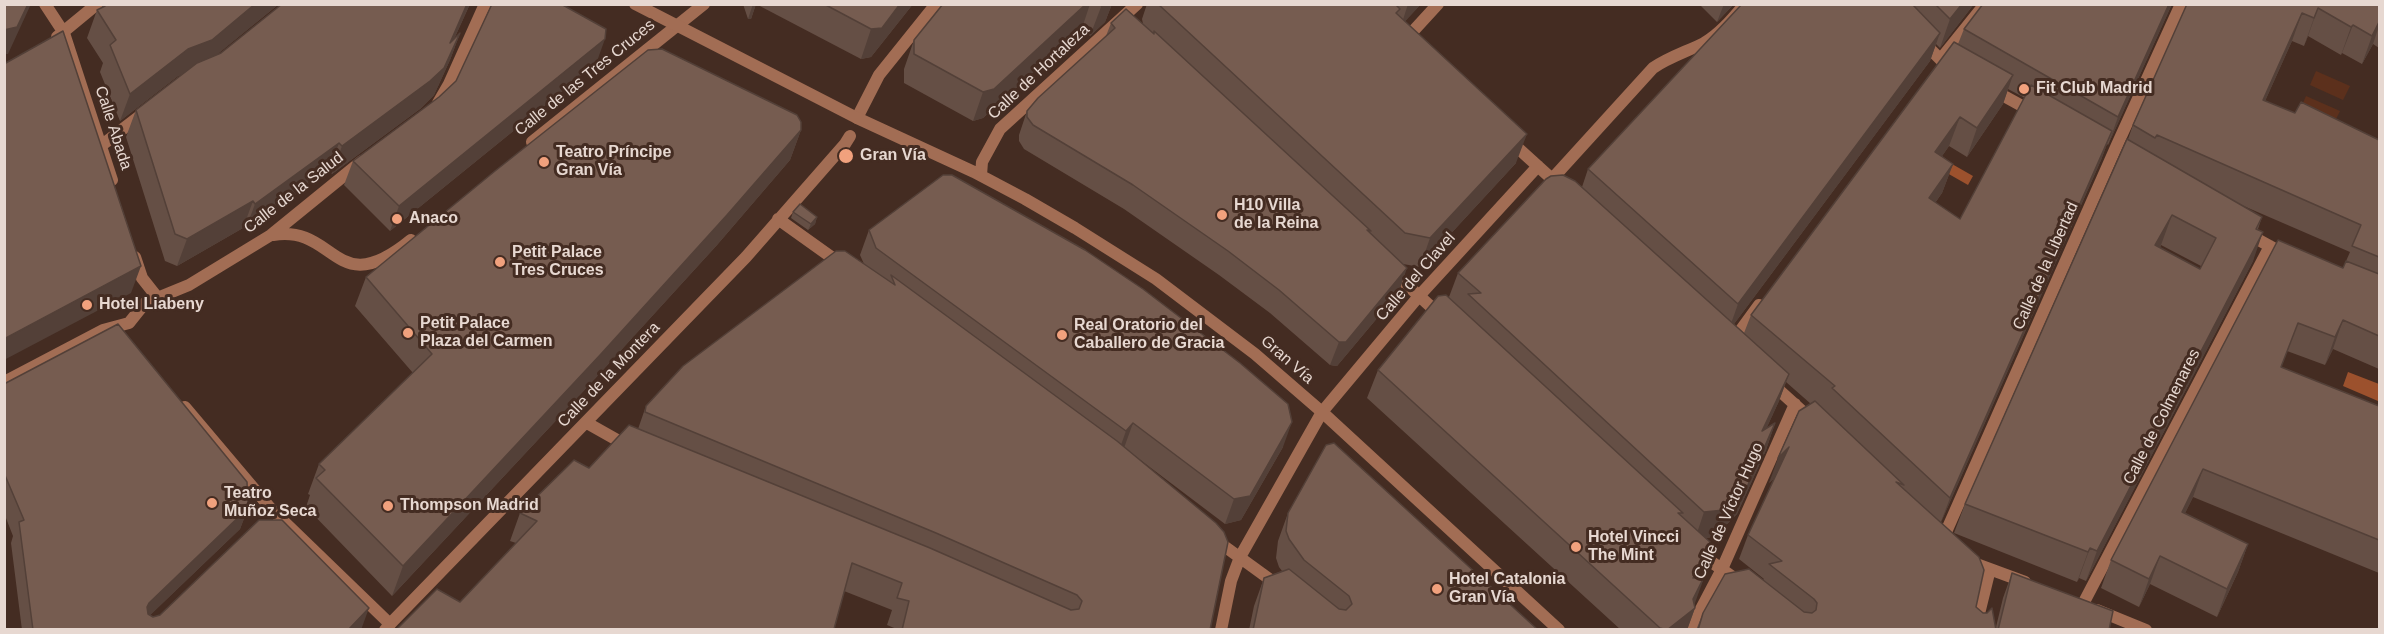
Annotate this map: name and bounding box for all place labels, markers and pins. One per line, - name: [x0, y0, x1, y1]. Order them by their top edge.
- place label: Fit Club Madrid: [2036, 79, 2152, 99]
- marker: Fit Club Madrid: [2017, 82, 2031, 96]
- place label: Teatro Príncipe Gran Vía: [556, 143, 671, 181]
- place label: Gran Vía: [860, 146, 926, 166]
- marker: Gran Vía: [837, 147, 855, 165]
- marker: Teatro Príncipe Gran Vía: [537, 155, 551, 169]
- place label: H10 Villa de la Reina: [1234, 196, 1318, 234]
- marker: H10 Villa de la Reina: [1215, 208, 1229, 222]
- place label: Anaco: [409, 209, 458, 229]
- marker: Anaco: [390, 212, 404, 226]
- place label: Petit Palace Tres Cruces: [512, 243, 604, 281]
- marker: Petit Palace Tres Cruces: [493, 255, 507, 269]
- place label: Hotel Liabeny: [99, 295, 204, 315]
- marker: Hotel Liabeny: [80, 298, 94, 312]
- place label: Petit Palace Plaza del Carmen: [420, 314, 552, 352]
- place label: Real Oratorio del Caballero de Gracia: [1074, 316, 1224, 354]
- marker: Petit Palace Plaza del Carmen: [401, 326, 415, 340]
- marker: Real Oratorio del Caballero de Gracia: [1055, 328, 1069, 342]
- place label: Teatro Muñoz Seca: [224, 484, 316, 522]
- marker: Teatro Muñoz Seca: [205, 496, 219, 510]
- place label: Thompson Madrid: [400, 496, 539, 516]
- marker: Thompson Madrid: [381, 499, 395, 513]
- place label: Hotel Vincci The Mint: [1588, 528, 1679, 566]
- marker: Hotel Vincci The Mint: [1569, 540, 1583, 554]
- place label: Hotel Catalonia Gran Vía: [1449, 570, 1565, 608]
- marker: Hotel Catalonia Gran Vía: [1430, 582, 1444, 596]

